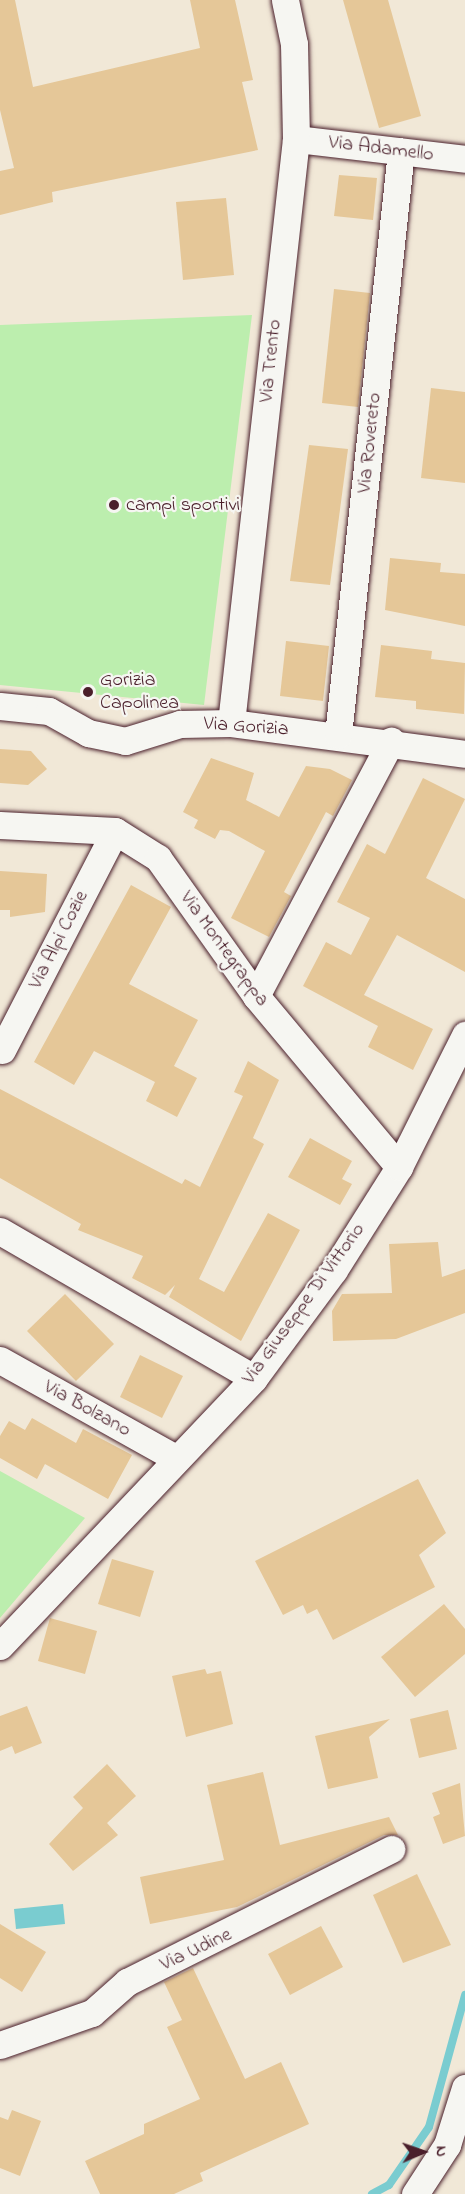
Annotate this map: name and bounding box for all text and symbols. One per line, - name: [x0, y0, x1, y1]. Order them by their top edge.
- street label: Via Adamello: [327, 131, 435, 167]
- street label: Via Trento: [255, 318, 287, 404]
- street label: Via Rovereto: [353, 392, 387, 494]
- place label: campi sportivi: [126, 493, 240, 517]
- marker: campi sportivi: [107, 498, 121, 512]
- place label: Gorizia Capolinea: [100, 668, 179, 715]
- marker: Gorizia Capolinea: [81, 685, 95, 699]
- street label: Via Gorizia: [203, 712, 289, 742]
- street label: Via Alpi Cozie: [24, 887, 94, 993]
- street label: Via Montegrappa: [174, 887, 274, 1011]
- street label: Via Giuseppe Di Vittorio: [237, 1219, 371, 1389]
- street label: Via Bolzano: [39, 1375, 135, 1443]
- street label: Via Udine: [156, 1923, 236, 1977]
- north arrow: [393, 2122, 453, 2182]
- text: N: [429, 2146, 453, 2157]

